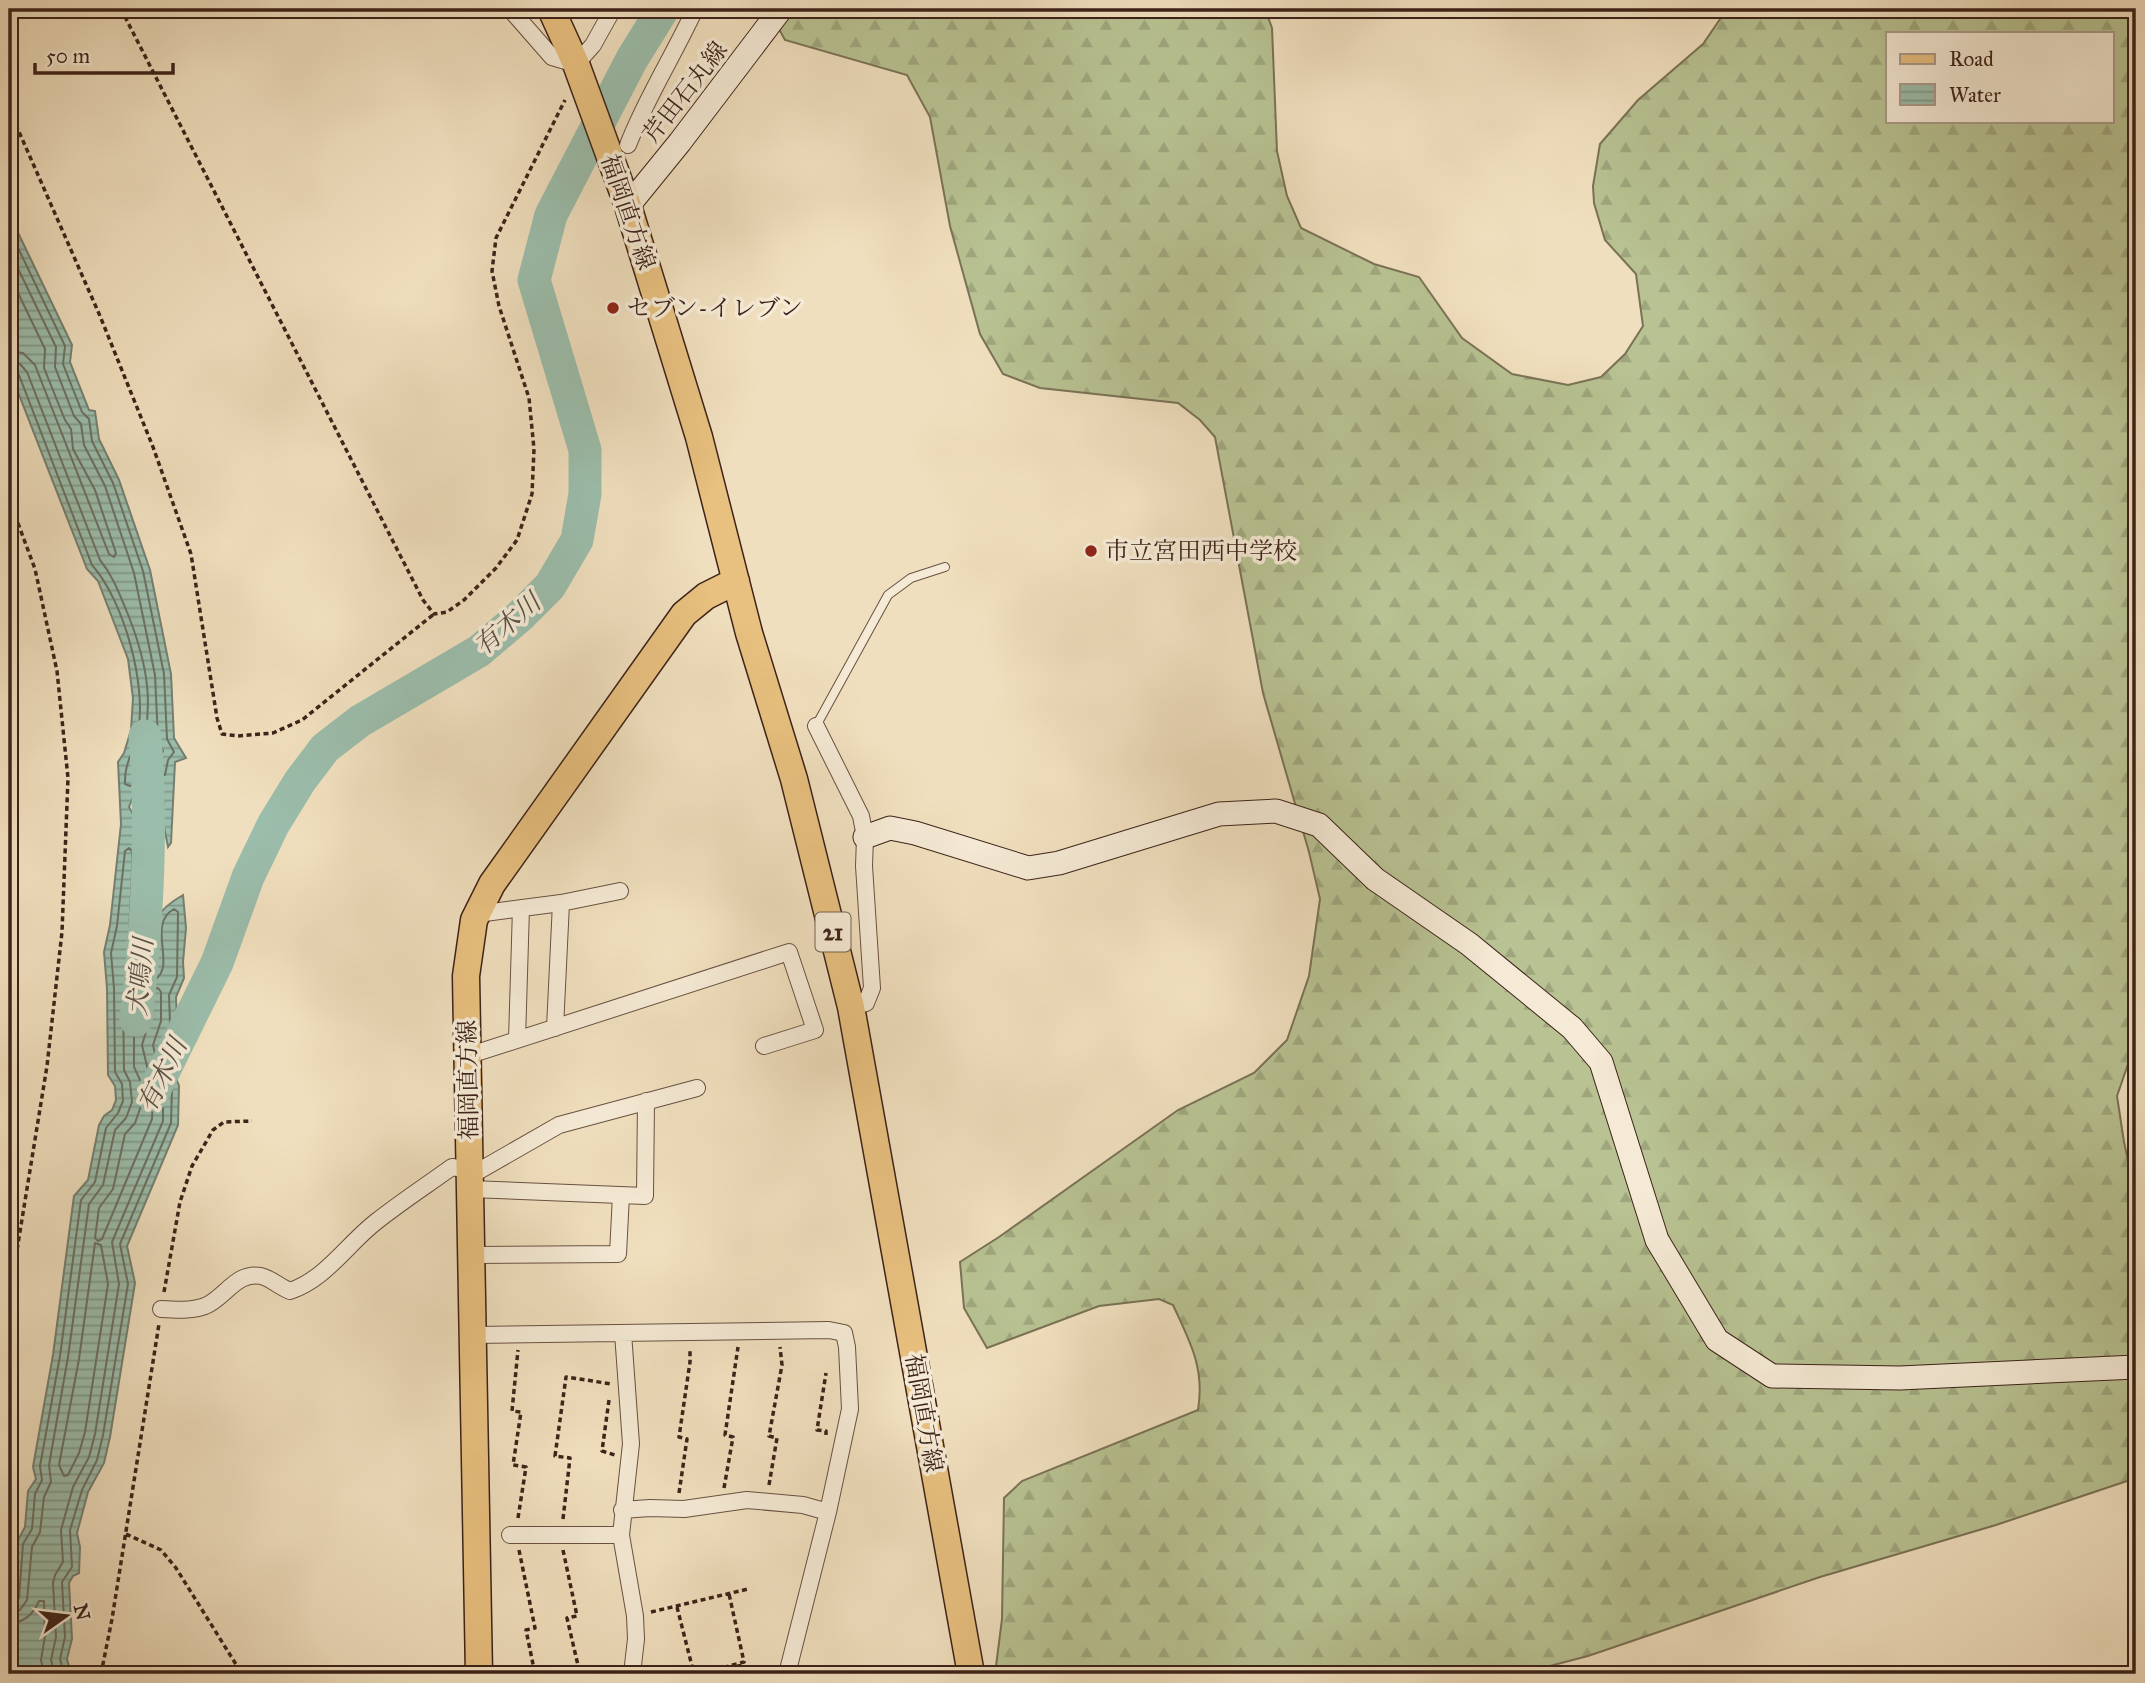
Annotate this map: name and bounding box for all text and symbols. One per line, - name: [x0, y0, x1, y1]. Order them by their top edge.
- scale bar: [35, 32, 173, 76]
- legend: [1886, 32, 2114, 122]
- street label: 芹田石丸線: [636, 35, 734, 149]
- text: 50 m: [46, 43, 91, 69]
- text: Road: [1949, 46, 1994, 72]
- text: Water: [1949, 82, 2001, 108]
- street label: 福岡直方線: [594, 150, 662, 274]
- place label: セブン-イレブン: [627, 293, 803, 323]
- marker: セブン-イレブン: [605, 300, 621, 316]
- place label: 市立宮田西中学校: [1105, 536, 1297, 566]
- marker: 市立宮田西中学校: [1083, 543, 1099, 559]
- water label: 有木川: [467, 584, 549, 662]
- road number: 21: [816, 912, 850, 951]
- water label: 犬鳴川: [121, 934, 160, 1017]
- street label: 福岡直方線: [452, 1020, 484, 1140]
- water label: 有木川: [131, 1030, 195, 1117]
- street label: 福岡直方線: [899, 1351, 949, 1475]
- north arrow: [32, 1582, 102, 1652]
- text: N: [69, 1601, 95, 1623]

